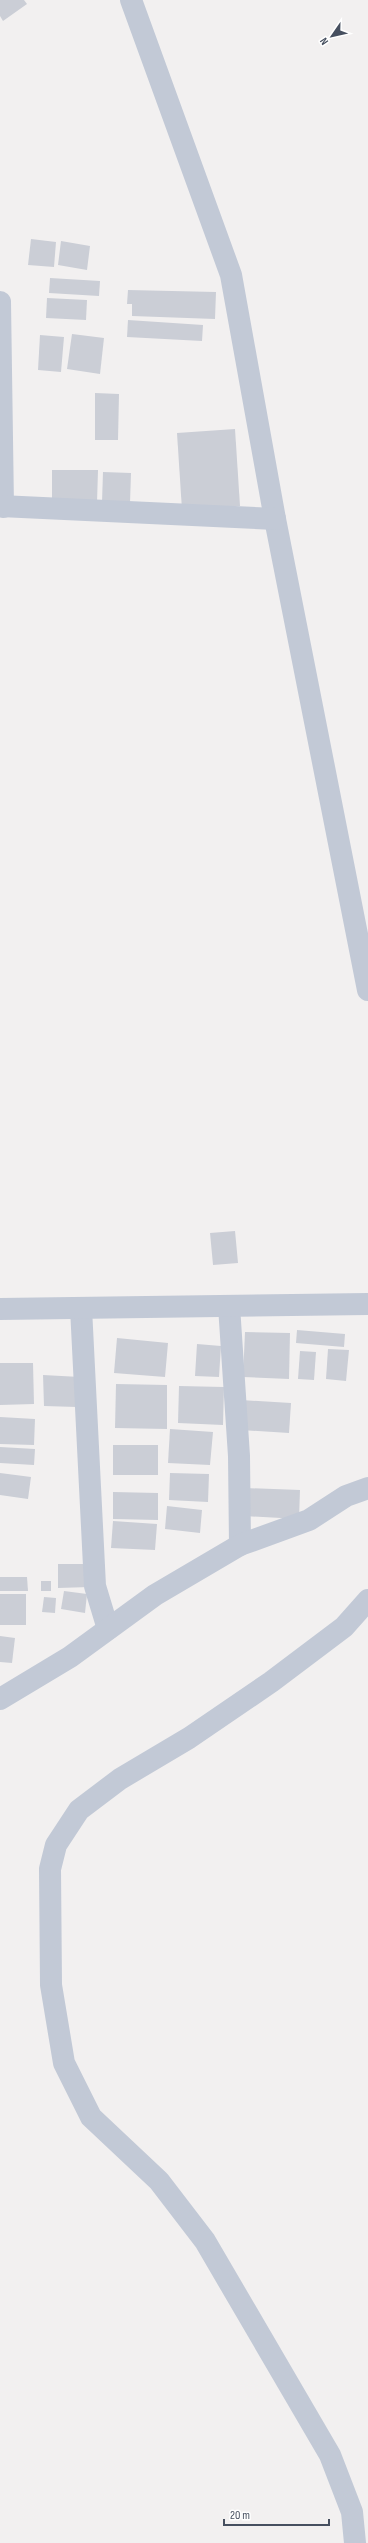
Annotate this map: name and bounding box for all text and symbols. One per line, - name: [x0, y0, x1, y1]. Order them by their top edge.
- north arrow: [312, 16, 352, 56]
- text: N: [317, 35, 331, 47]
- scale bar: [224, 2501, 329, 2527]
- text: 20 m: [230, 2508, 250, 2523]

